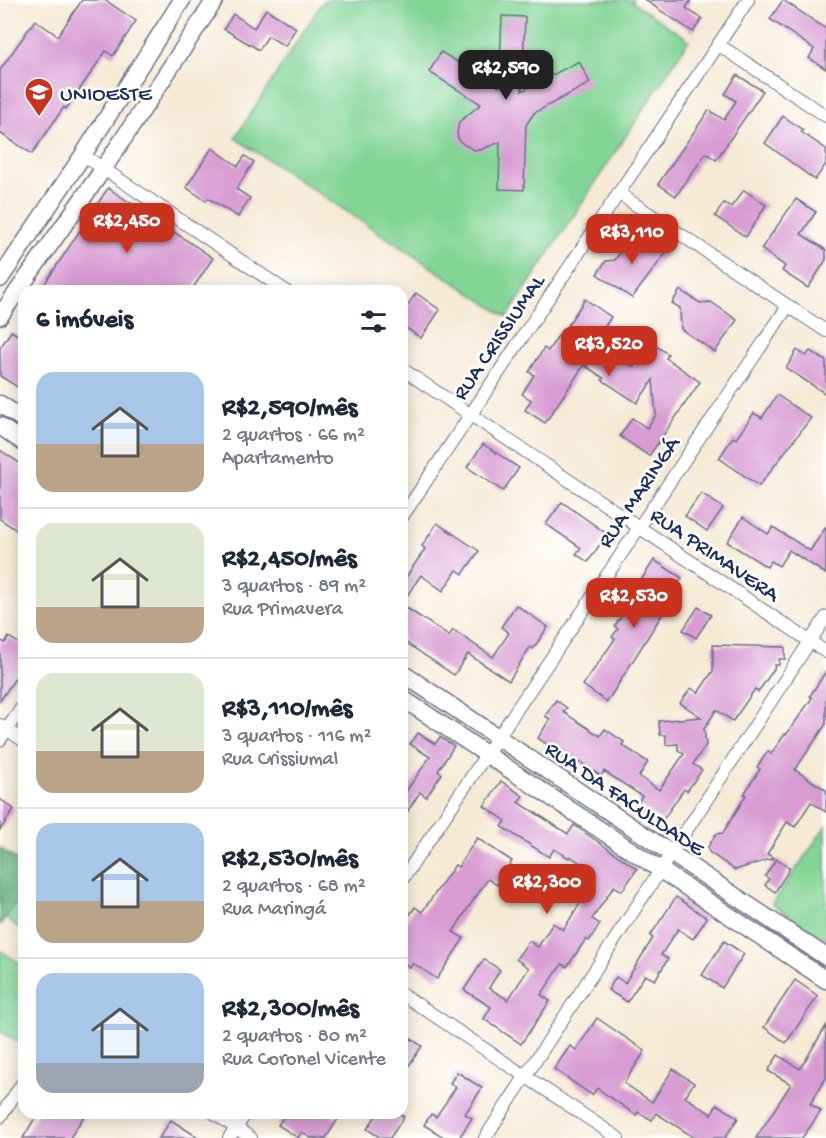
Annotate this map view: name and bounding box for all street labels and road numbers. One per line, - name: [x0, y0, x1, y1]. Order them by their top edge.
- street label: RUA CRISSIUMAL: [449, 270, 552, 406]
- street label: RUA MARINGÁ: [594, 432, 688, 554]
- street label: RUA PRIMAVERA: [644, 504, 784, 610]
- street label: RUA DA FACULDADE: [539, 737, 710, 864]

